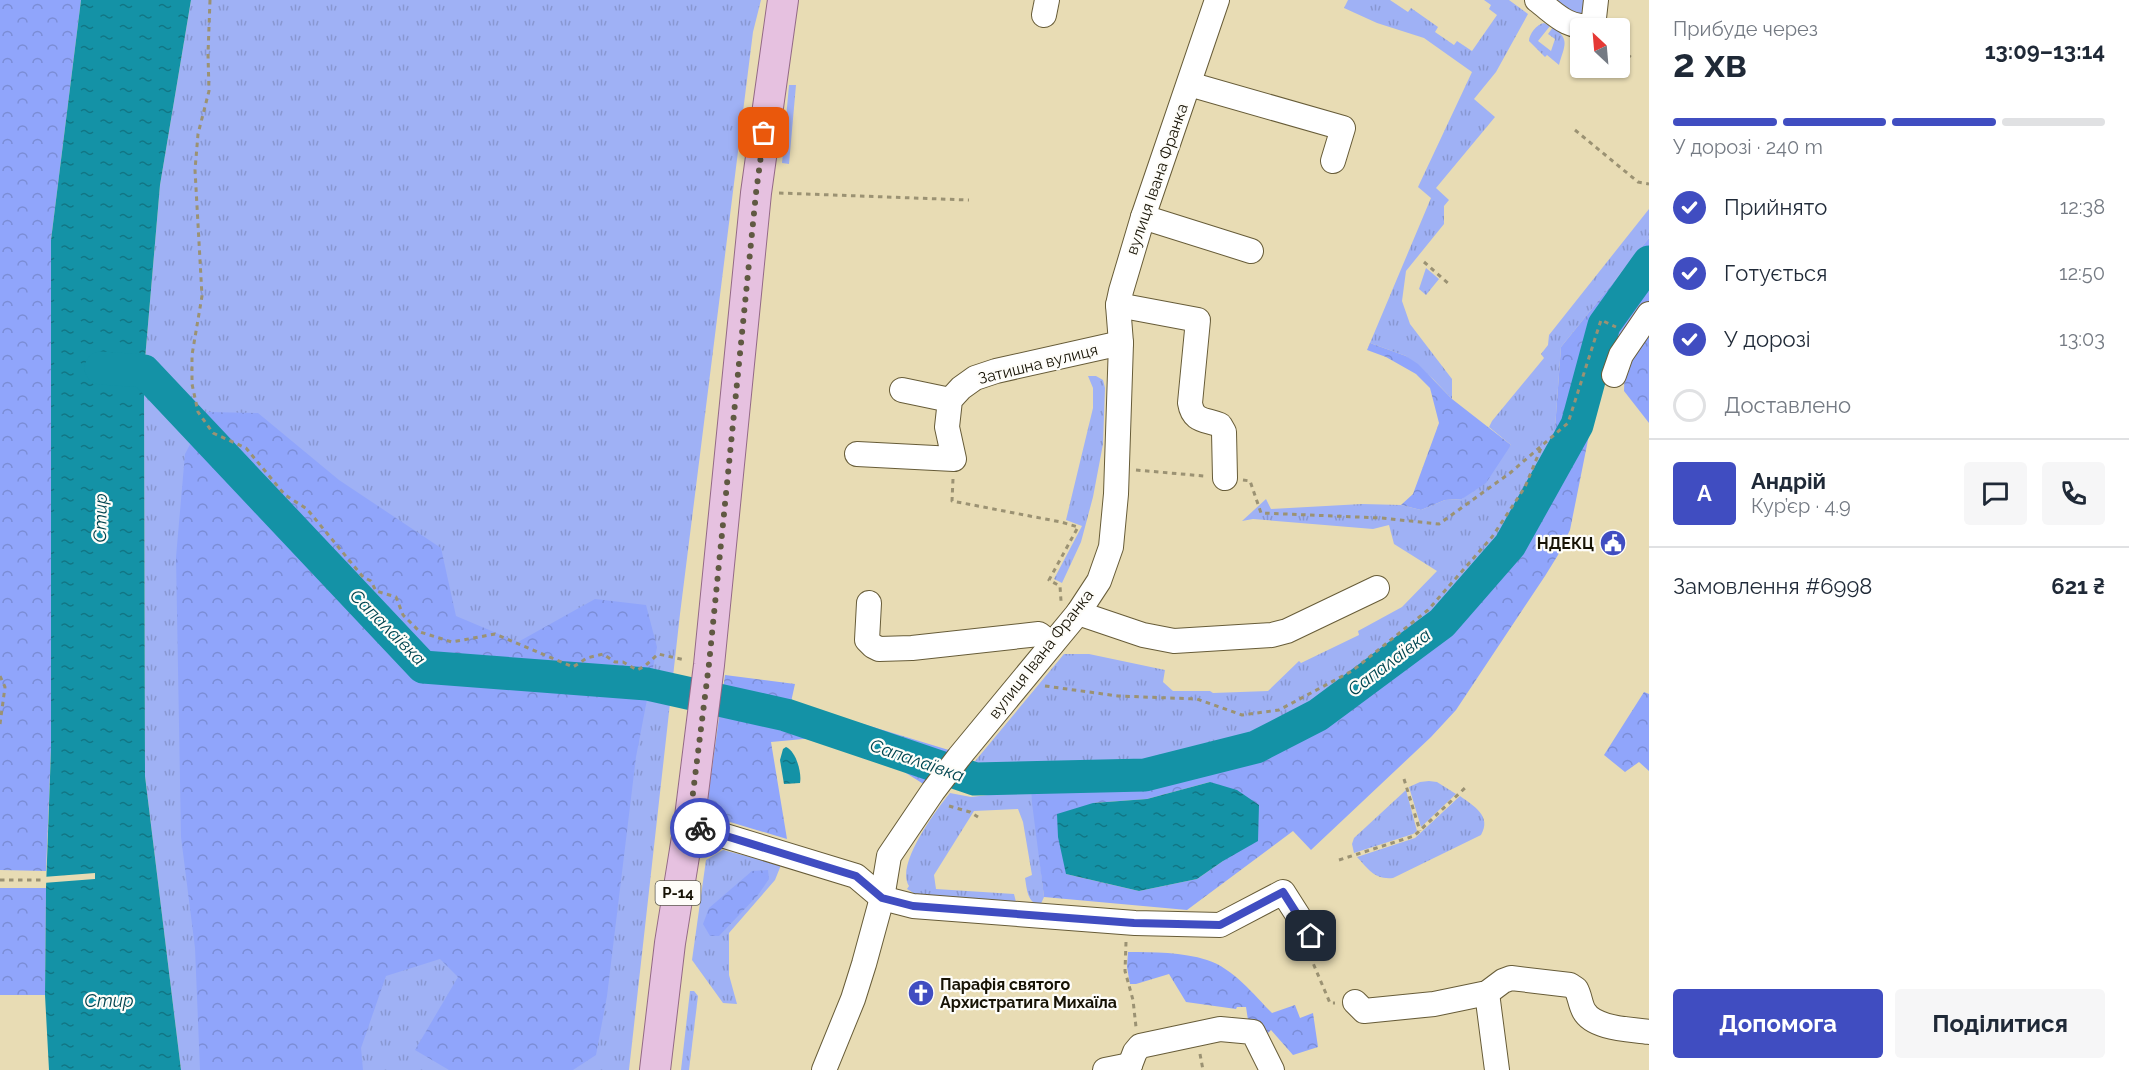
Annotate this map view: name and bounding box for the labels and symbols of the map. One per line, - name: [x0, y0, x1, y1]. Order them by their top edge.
- north arrow: [1570, 18, 1630, 78]
- street label: вулиця Івана Франка: [1122, 101, 1192, 257]
- pin: [738, 107, 789, 158]
- street label: Затишна вулиця: [976, 340, 1100, 388]
- water label: Стир: [89, 493, 111, 543]
- public building icon: НДЕКЦ: [1598, 528, 1628, 558]
- place label: НДЕКЦ: [1537, 534, 1594, 553]
- water label: Сапалаївка: [346, 585, 430, 669]
- street label: вулиця Івана Франка: [985, 586, 1097, 722]
- water label: Сапалаївка: [1343, 624, 1435, 700]
- water label: Сапалаївка: [867, 734, 967, 786]
- courier: [670, 798, 730, 858]
- road number: Р-14: [656, 881, 700, 905]
- pin: [1285, 910, 1336, 961]
- place label: Парафія святого Архистратига Михаїла: [940, 975, 1117, 1012]
- church icon: Парафія святого Архистратига Михаїла: [906, 978, 936, 1008]
- water label: Стир: [84, 990, 134, 1011]

